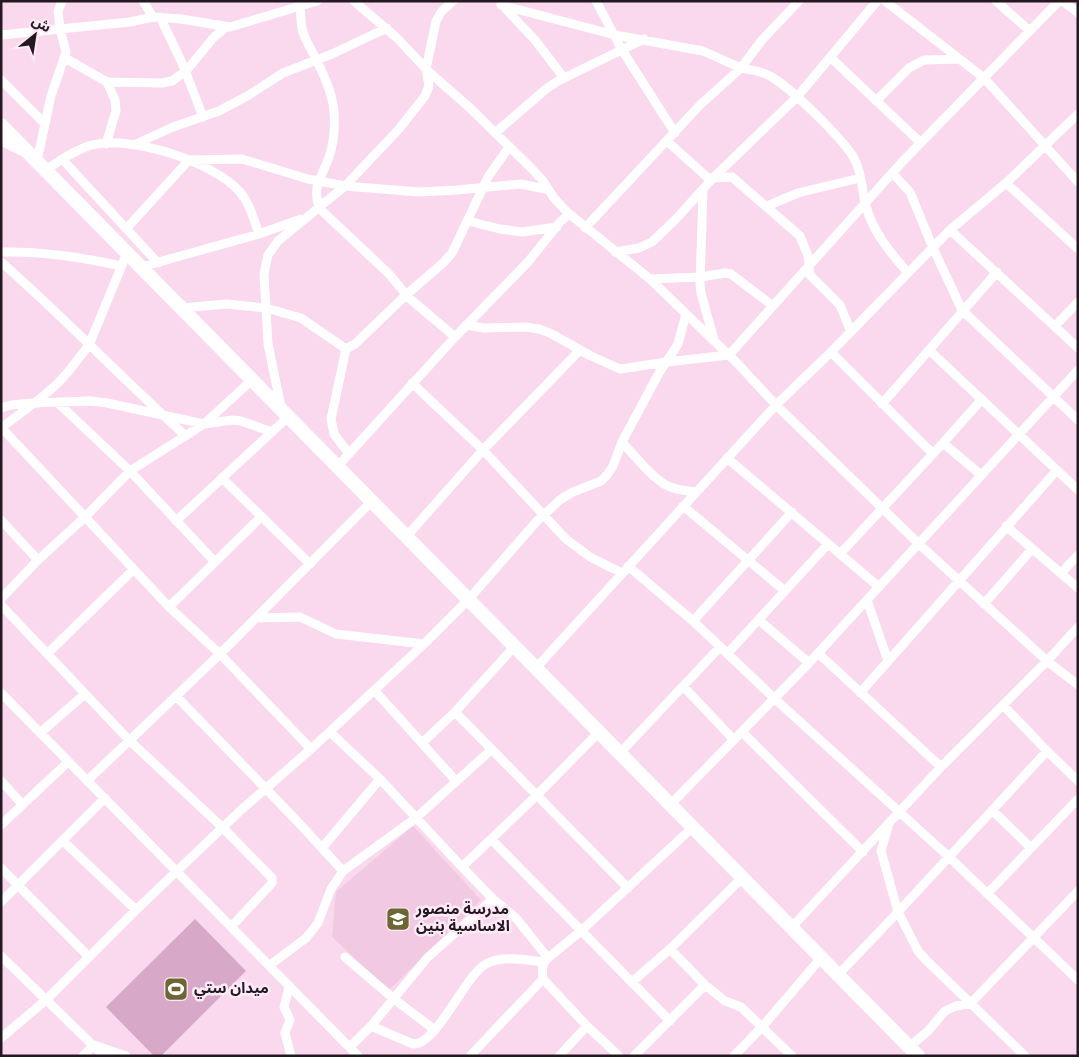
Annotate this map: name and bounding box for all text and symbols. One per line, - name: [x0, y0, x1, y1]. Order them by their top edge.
- north arrow: [10, 10, 60, 60]
- text: ش: [28, 13, 53, 37]
- place label: مدرسة منصور الاساسية بنين: [415, 900, 510, 937]
- school or university icon: مدرسة منصور الاساسية بنين: [385, 906, 411, 932]
- sports icon: ميدان ستي: [163, 976, 189, 1002]
- place label: ميدان ستي: [194, 980, 269, 999]

